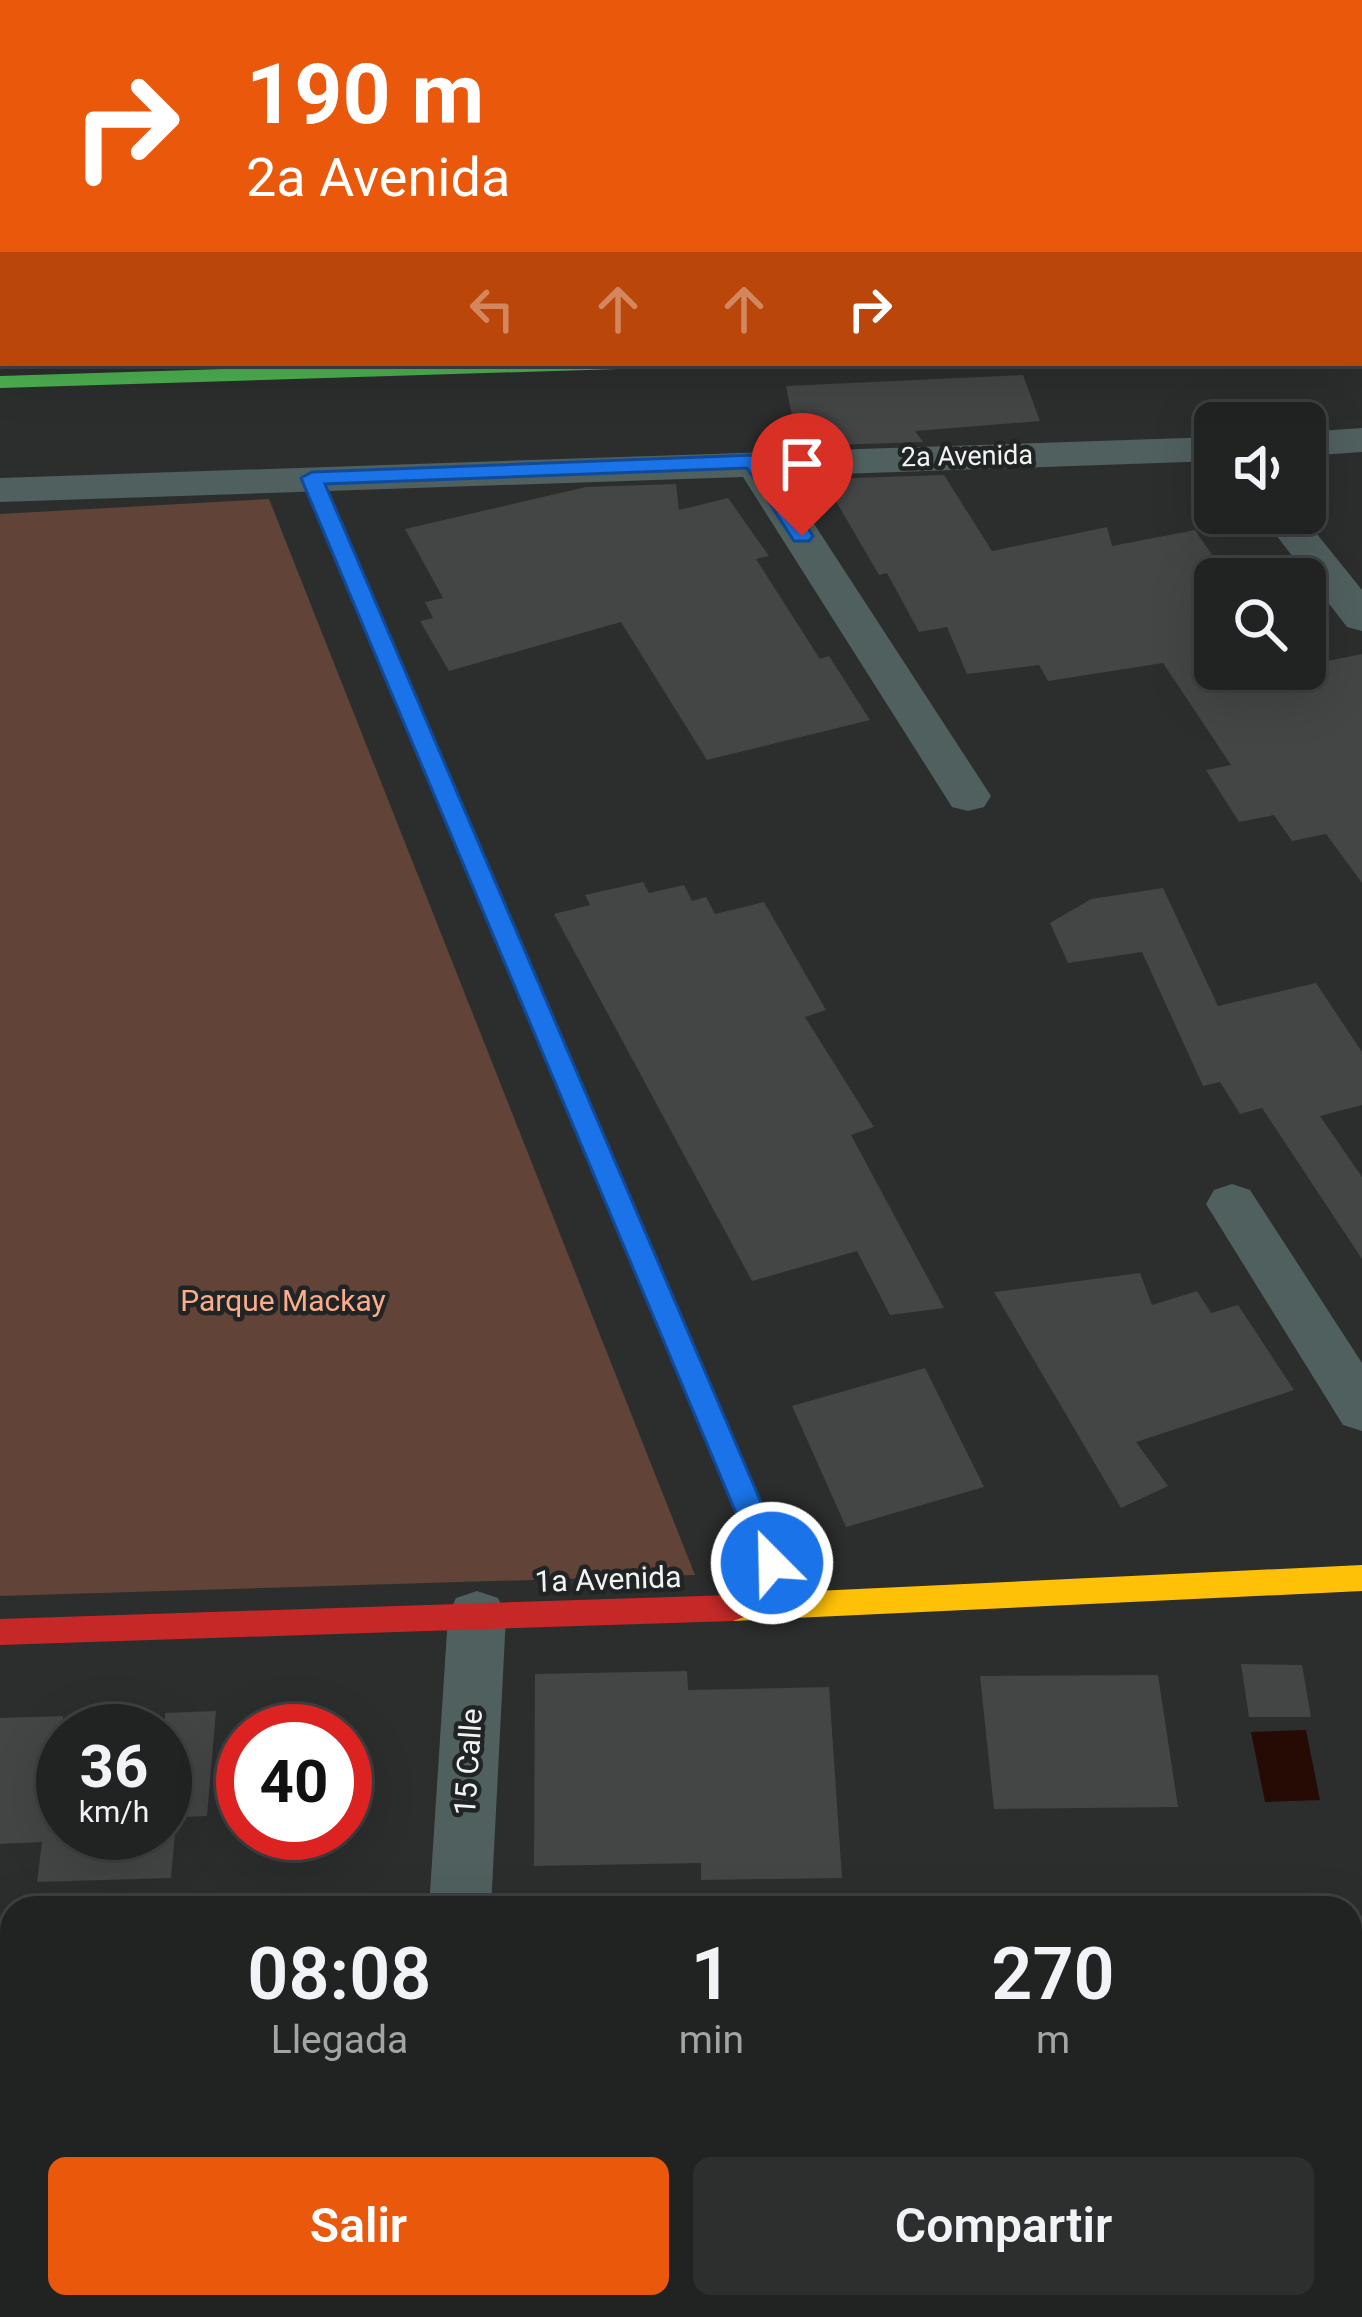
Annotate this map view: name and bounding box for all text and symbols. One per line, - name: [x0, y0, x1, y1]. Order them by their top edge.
- text: 190 m: [246, 45, 484, 144]
- icon: right: [48, 48, 204, 204]
- text: 2a Avenida: [246, 146, 510, 209]
- icon: left: [459, 276, 525, 342]
- icon: ahead: [585, 276, 651, 342]
- icon: ahead: [711, 276, 777, 342]
- icon: right: [837, 276, 903, 342]
- map controls: [1194, 402, 1326, 690]
- button: sound: [1194, 402, 1326, 534]
- pin: [751, 413, 853, 536]
- icon: arrive: [769, 431, 835, 497]
- street label: 2a Avenida: [901, 439, 1033, 473]
- button: search: [1194, 558, 1326, 690]
- park label: Parque Mackay: [180, 1283, 386, 1318]
- position arrow: [709, 1500, 835, 1626]
- street label: 1a Avenida: [534, 1559, 682, 1599]
- speed limit sign: 40: [216, 1704, 372, 1860]
- street label: 15 Calle: [447, 1707, 489, 1817]
- text: 36: [80, 1731, 148, 1802]
- text: km/h: [79, 1794, 149, 1829]
- text: 08:08: [247, 1932, 431, 2017]
- text: 1: [691, 1932, 732, 2017]
- text: 270: [991, 1932, 1115, 2017]
- text: Llegada: [271, 2017, 408, 2063]
- text: min: [679, 2017, 744, 2063]
- text: m: [1036, 2017, 1070, 2063]
- button: Salir: [48, 2157, 669, 2295]
- button: Compartir: [693, 2157, 1314, 2295]

